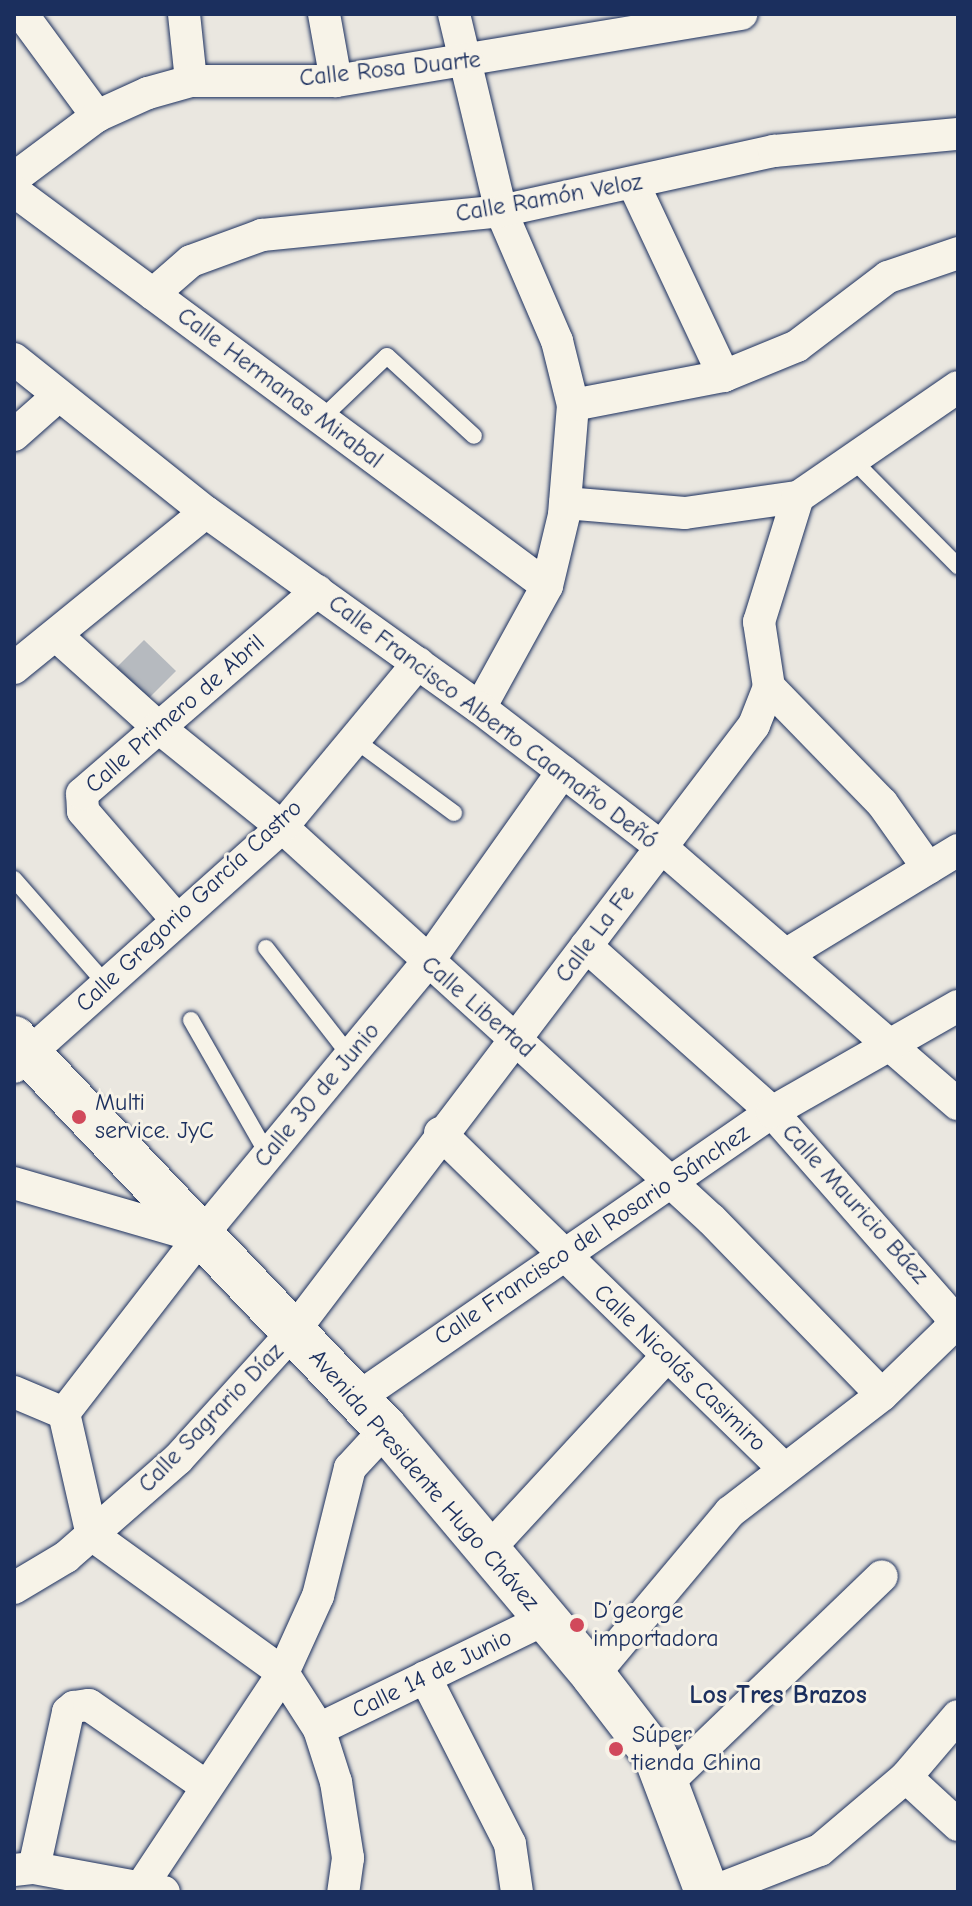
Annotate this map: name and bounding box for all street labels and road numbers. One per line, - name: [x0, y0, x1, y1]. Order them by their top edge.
- street label: Calle Rosa Duarte: [298, 45, 482, 93]
- street label: Calle Ramón Veloz: [453, 167, 645, 229]
- street label: Calle Hermanas Mirabal: [172, 301, 388, 475]
- street label: Calle Francisco Alberto Caamaño Deñó: [323, 589, 663, 855]
- street label: Calle Primero de Abril: [80, 628, 270, 800]
- street label: Calle Gregorio García Castro: [70, 794, 308, 1018]
- street label: Calle La Fe: [549, 880, 641, 988]
- street label: Calle Libertad: [415, 950, 541, 1064]
- street label: Calle 30 de Junio: [248, 1017, 386, 1173]
- street label: Calle Mauricio Báez: [776, 1118, 934, 1290]
- street label: Calle Francisco del Rosario Sánchez: [429, 1119, 755, 1351]
- street label: Calle Nicolás Casimiro: [588, 1278, 772, 1458]
- street label: Calle Sagrario Díaz: [132, 1337, 290, 1499]
- street label: Avenida Presidente Hugo Chávez: [303, 1344, 545, 1616]
- street label: Calle 14 de Junio: [347, 1623, 517, 1725]

